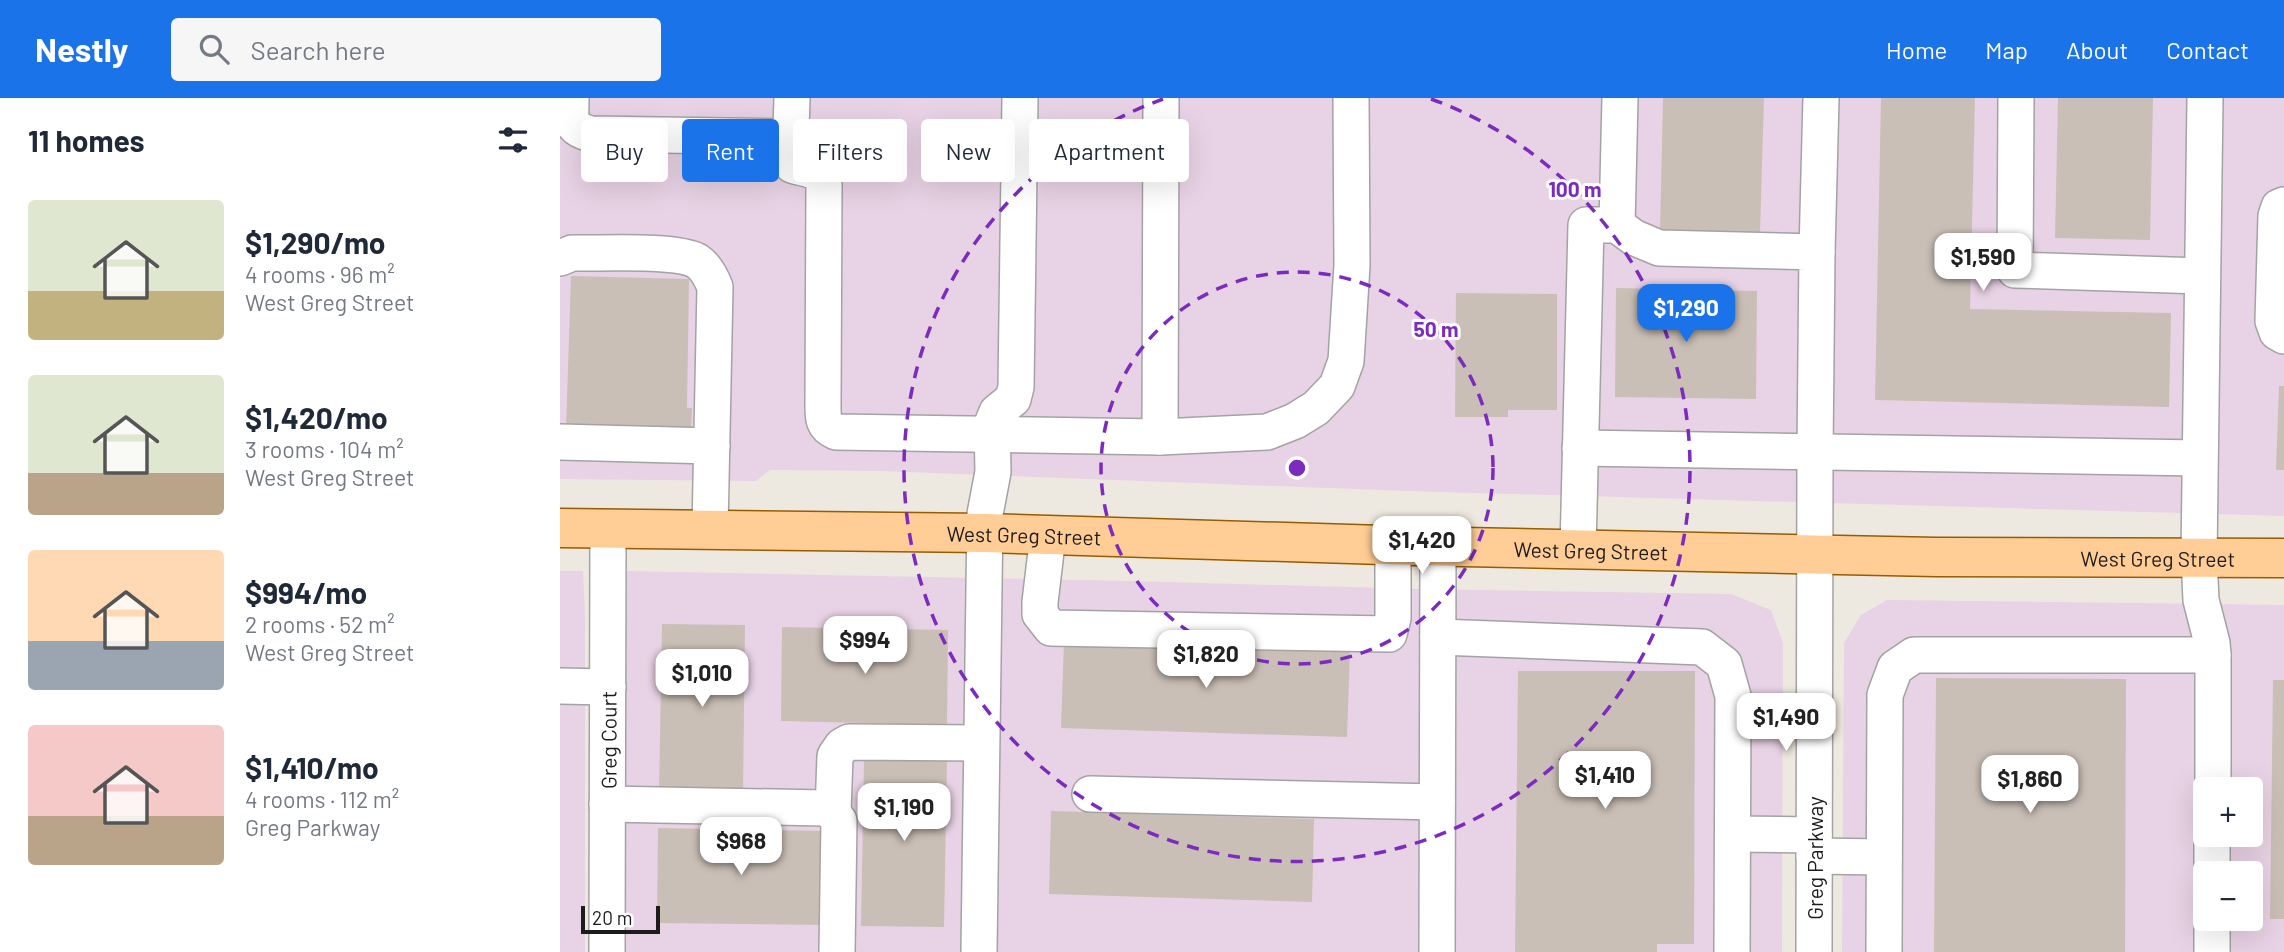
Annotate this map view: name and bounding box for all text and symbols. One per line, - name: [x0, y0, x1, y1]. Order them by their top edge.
- search box: [171, 18, 661, 81]
- text: Nestly: [35, 29, 129, 69]
- icon: search: [195, 30, 233, 68]
- text: Search here: [251, 34, 386, 65]
- text: Home: [1886, 35, 1947, 64]
- text: Map: [1985, 35, 2028, 64]
- text: About: [2066, 35, 2128, 64]
- text: Contact: [2166, 35, 2249, 64]
- chip: Buy: [581, 119, 668, 182]
- chip: Rent: [682, 119, 779, 182]
- chip: Filters: [793, 119, 907, 182]
- chip: New: [921, 119, 1015, 182]
- chip: Apartment: [1029, 119, 1189, 182]
- icon: filters: [494, 121, 532, 159]
- text: 11 homes: [28, 122, 145, 158]
- text: 100 m: [1548, 176, 1602, 201]
- text: $1,290/mo: [245, 224, 386, 260]
- icon: home: [84, 228, 168, 312]
- pin: $1,590: [1926, 234, 2040, 293]
- text: $1,590: [1950, 242, 2016, 270]
- text: 4 rooms · 96 m²: [245, 260, 395, 288]
- pin: $1,290: [1629, 285, 1743, 344]
- text: West Greg Street: [245, 288, 414, 316]
- text: $1,290: [1653, 293, 1719, 321]
- text: 50 m: [1413, 316, 1459, 341]
- text: $1,420/mo: [245, 399, 388, 435]
- icon: home: [84, 403, 168, 487]
- text: 3 rooms · 104 m²: [245, 435, 404, 463]
- centre of rings: [1285, 456, 1309, 480]
- text: West Greg Street: [245, 463, 414, 491]
- pin: $1,420: [1365, 517, 1479, 576]
- street label: West Greg Street: [946, 520, 1102, 549]
- text: $1,420: [1388, 525, 1456, 553]
- street label: West Greg Street: [1513, 536, 1668, 564]
- street label: West Greg Street: [2080, 545, 2235, 570]
- text: $994/mo: [245, 574, 367, 610]
- icon: home: [84, 578, 168, 662]
- text: 2 rooms · 52 m²: [245, 610, 395, 638]
- pin: $994: [824, 616, 906, 676]
- text: $994: [839, 625, 891, 653]
- pin: $1,820: [1149, 630, 1263, 690]
- text: West Greg Street: [245, 638, 414, 666]
- text: $1,820: [1173, 639, 1239, 667]
- pin: $1,010: [645, 650, 759, 709]
- text: $1,010: [672, 658, 732, 686]
- street label: Greg Court: [595, 691, 620, 789]
- pin: $1,490: [1729, 694, 1843, 753]
- text: $1,490: [1753, 702, 1819, 730]
- text: $1,410/mo: [245, 749, 379, 785]
- pin: $1,410: [1548, 752, 1662, 811]
- icon: home: [84, 753, 168, 837]
- pin: $1,860: [1973, 756, 2087, 815]
- text: $1,410: [1575, 760, 1635, 788]
- text: $1,860: [1997, 764, 2063, 792]
- map controls: [2193, 777, 2263, 931]
- button: +: [2193, 777, 2263, 847]
- pin: $1,190: [847, 784, 961, 843]
- text: 4 rooms · 112 m²: [245, 785, 399, 813]
- text: $1,190: [874, 792, 934, 820]
- street label: Greg Parkway: [1802, 796, 1827, 920]
- text: Greg Parkway: [245, 813, 380, 841]
- pin: $968: [700, 818, 782, 877]
- text: $968: [716, 826, 766, 854]
- button: −: [2193, 861, 2263, 931]
- scale bar: [581, 903, 660, 935]
- text: 20 m: [592, 906, 632, 929]

